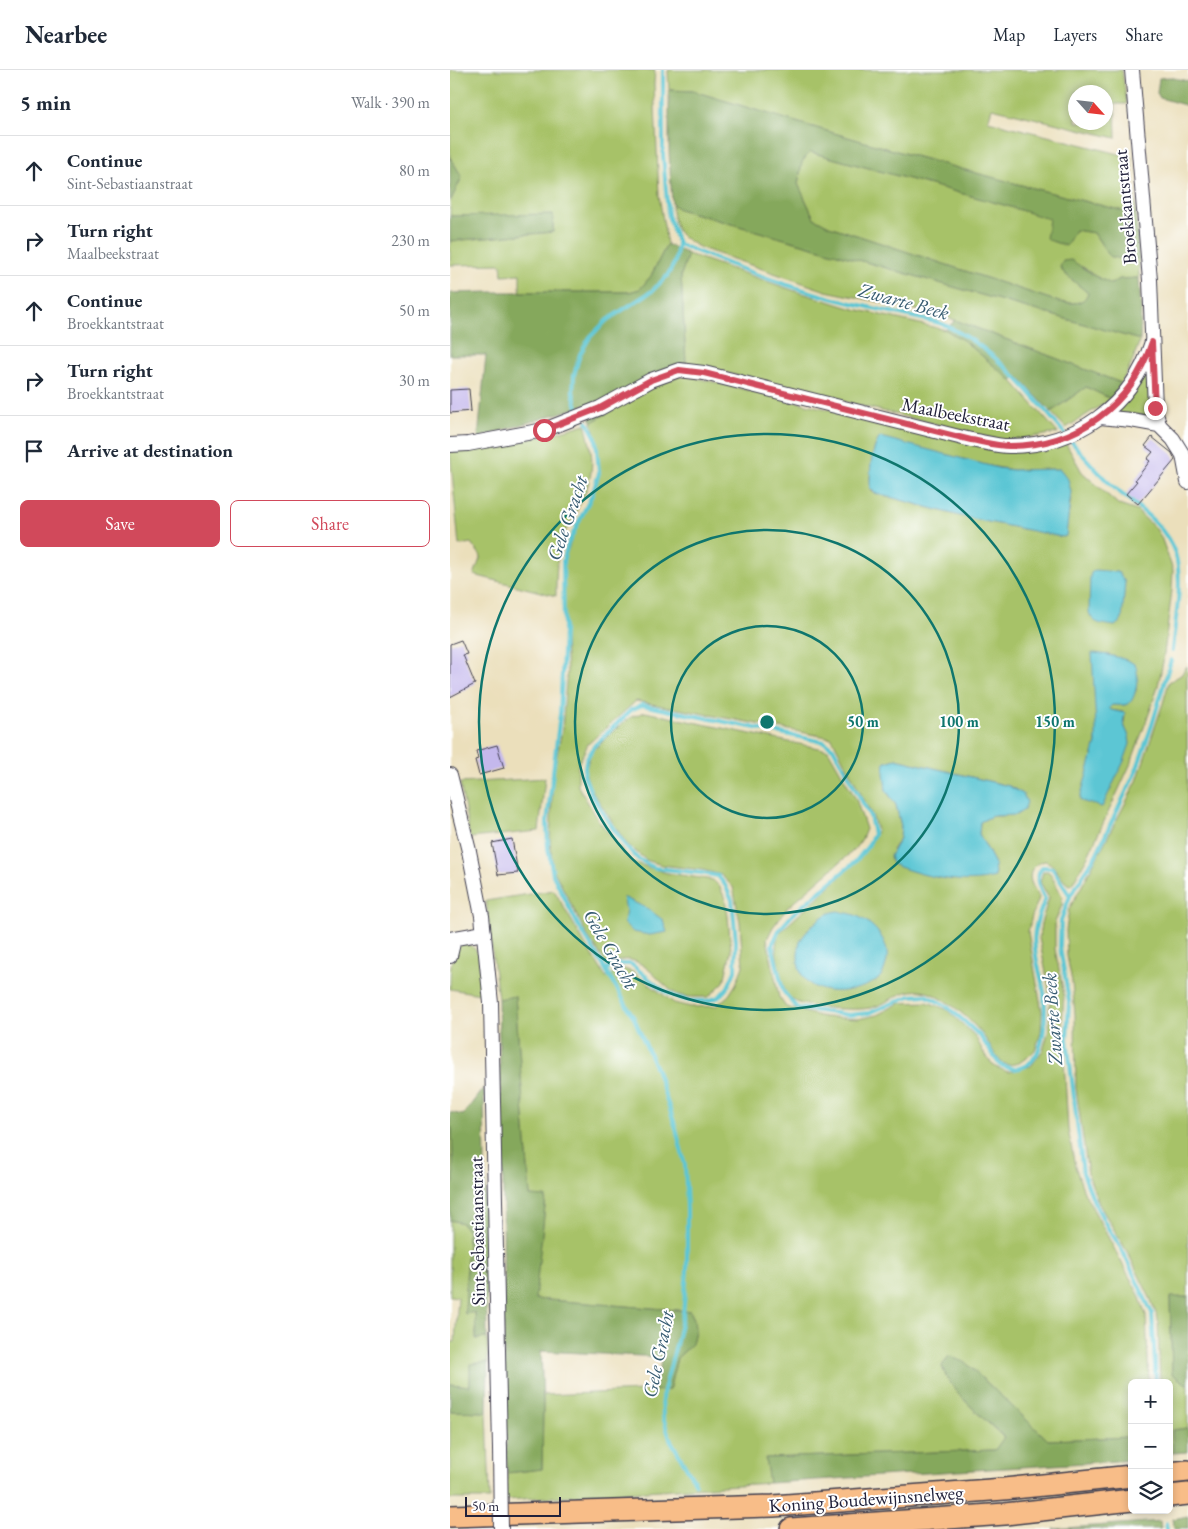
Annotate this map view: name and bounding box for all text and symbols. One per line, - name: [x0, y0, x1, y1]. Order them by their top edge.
- text: Nearbee: [25, 19, 107, 50]
- text: Map: [993, 23, 1025, 46]
- text: Layers: [1053, 23, 1097, 46]
- text: Share: [1125, 23, 1163, 46]
- north arrow: [1068, 85, 1113, 130]
- text: 5 min: [20, 89, 71, 116]
- text: Walk · 390 m: [351, 92, 430, 113]
- text: Continue: [67, 148, 142, 173]
- street label: Broekkantstraat: [1108, 148, 1142, 266]
- icon: ahead: [20, 157, 48, 185]
- text: 80 m: [399, 160, 430, 181]
- text: Sint-Sebastiaanstraat: [67, 173, 193, 194]
- text: Turn right: [67, 218, 153, 243]
- icon: right: [20, 227, 48, 255]
- text: 230 m: [391, 230, 430, 251]
- text: Maalbeekstraat: [67, 243, 159, 264]
- water label: Zwarte Beek: [855, 276, 952, 326]
- text: Continue: [67, 288, 142, 313]
- icon: ahead: [20, 297, 48, 325]
- text: 50 m: [399, 300, 430, 321]
- text: Broekkantstraat: [67, 313, 164, 334]
- text: Turn right: [67, 358, 153, 383]
- icon: right: [20, 367, 48, 395]
- text: 30 m: [399, 370, 430, 391]
- text: Broekkantstraat: [67, 383, 164, 404]
- street label: Maalbeekstraat: [900, 391, 1012, 437]
- route end: [1144, 397, 1167, 420]
- route start: [533, 419, 556, 442]
- icon: arrive: [20, 437, 48, 465]
- text: Arrive at destination: [67, 438, 233, 463]
- water label: Gele Gracht: [540, 471, 594, 564]
- button: Save: [20, 500, 220, 547]
- button: Share: [230, 500, 430, 547]
- text: 50 m: [847, 712, 879, 731]
- text: 100 m: [939, 712, 979, 731]
- text: 150 m: [1035, 712, 1075, 731]
- centre of rings: [758, 713, 776, 731]
- water label: Gele Gracht: [578, 904, 645, 995]
- water label: Zwarte Beek: [1036, 972, 1068, 1067]
- street label: Sint-Sebastiaanstraat: [463, 1156, 491, 1306]
- water label: Gele Gracht: [636, 1307, 680, 1400]
- map controls: [1128, 1379, 1173, 1514]
- button: +: [1128, 1379, 1173, 1424]
- button: −: [1128, 1424, 1173, 1469]
- button: layers: [1128, 1469, 1173, 1514]
- street label: Koning Boudewijnsnelweg: [768, 1480, 965, 1518]
- scale bar: [465, 1494, 561, 1517]
- text: 50 m: [472, 1497, 499, 1515]

